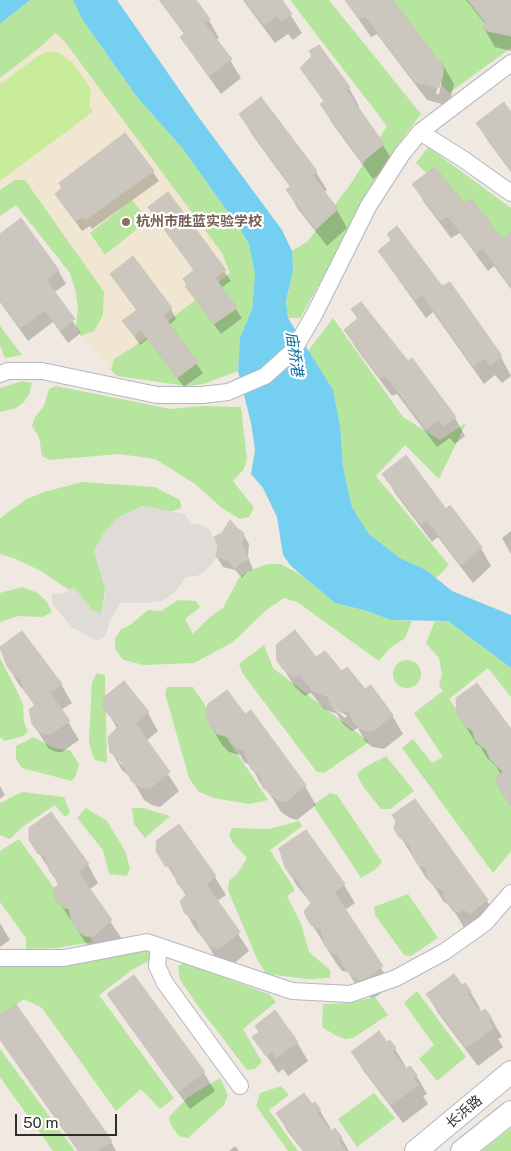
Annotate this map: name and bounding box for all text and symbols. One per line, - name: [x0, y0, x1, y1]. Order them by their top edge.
- place label: 杭州市胜蓝实验学校: [136, 214, 262, 230]
- marker: 杭州市胜蓝实验学校: [120, 216, 132, 228]
- water label: 庙桥港: [282, 330, 306, 378]
- street label: 长浜路: [443, 1092, 485, 1132]
- scale bar: [18, 1104, 120, 1136]
- text: 50 m: [23, 1114, 58, 1131]

